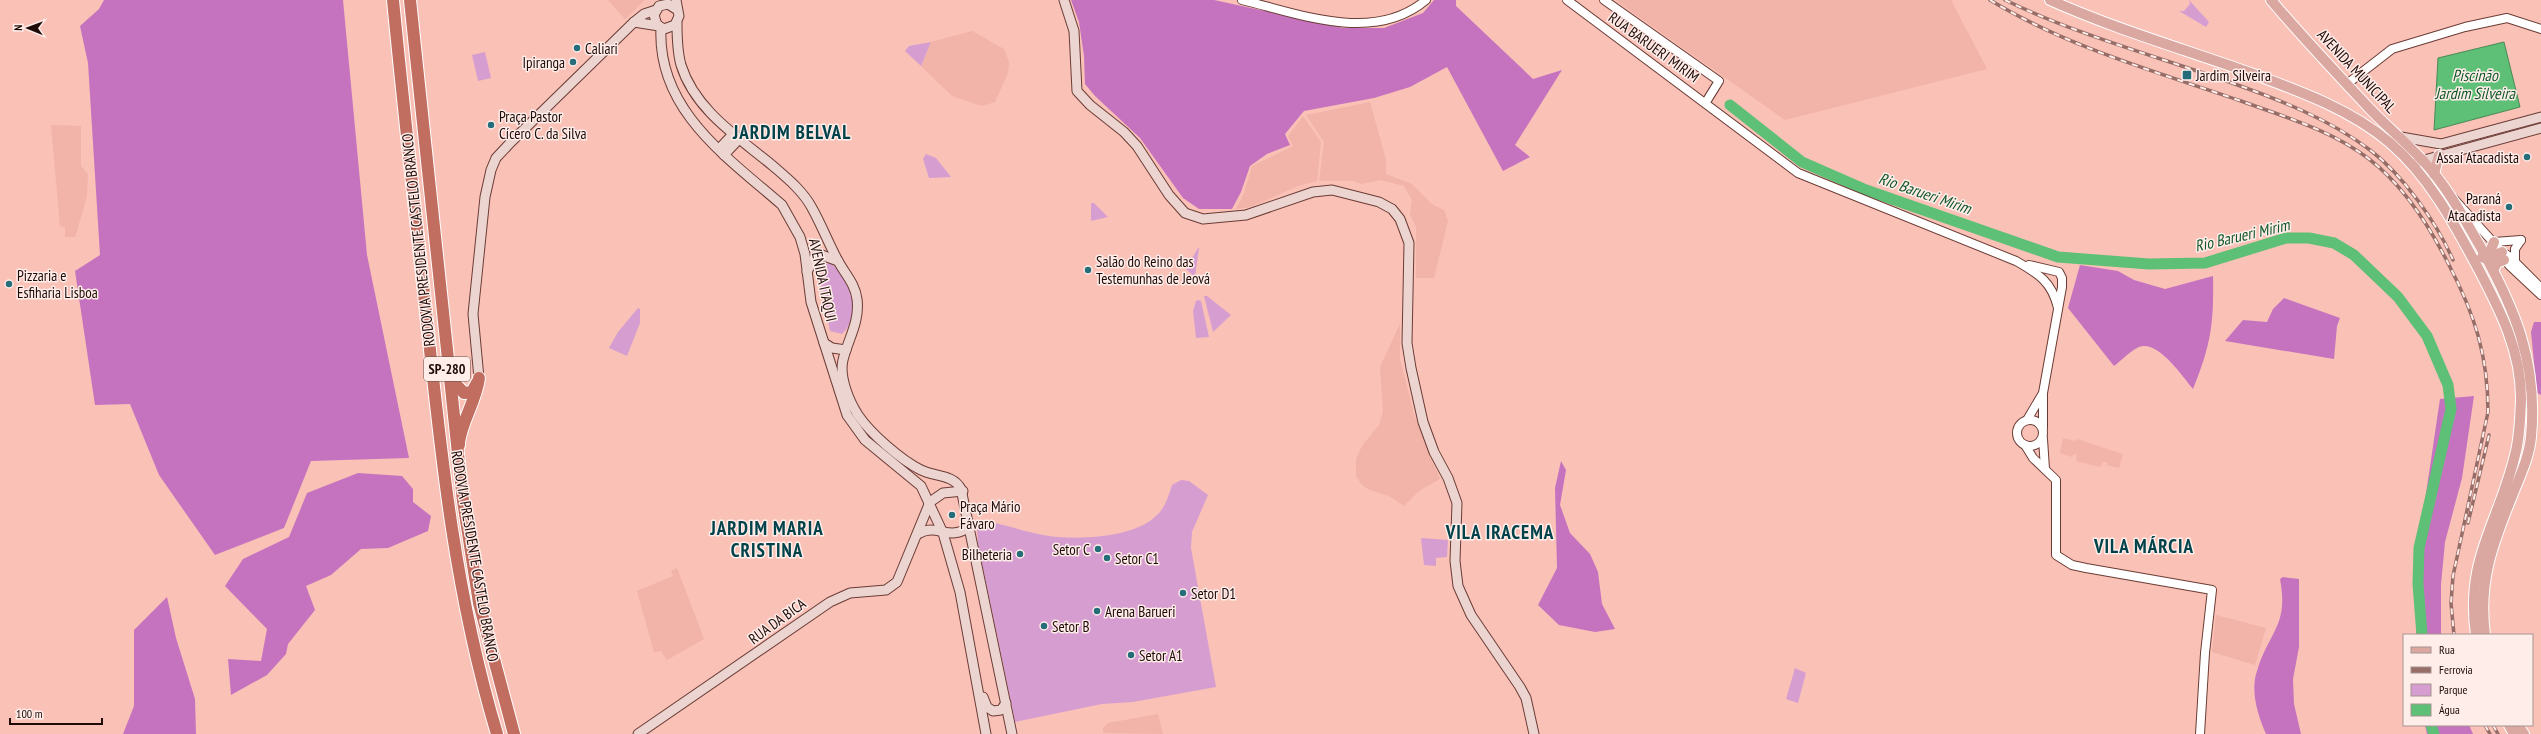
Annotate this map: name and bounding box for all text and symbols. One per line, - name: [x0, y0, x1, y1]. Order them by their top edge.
- north arrow: [8, 8, 48, 48]
- street label: RUA BARUERI MIRIM: [1605, 8, 1703, 86]
- text: N: [11, 25, 25, 31]
- street label: AVENIDA MUNICIPAL: [2313, 25, 2401, 117]
- place label: Caliari: [585, 39, 618, 58]
- marker: Caliari: [572, 43, 582, 53]
- place label: Ipiranga: [523, 53, 565, 72]
- marker: Ipiranga: [568, 57, 578, 67]
- water label: Piscinão Jardim Silveira: [2434, 65, 2517, 103]
- place label: Jardim Silveira: [2195, 66, 2271, 85]
- marker: Jardim Silveira: [2181, 69, 2193, 81]
- place label: Praça Pastor Cícero C. da Silva: [499, 107, 587, 143]
- marker: Praça Pastor Cícero C. da Silva: [486, 120, 496, 130]
- district label: JARDIM BELVAL: [732, 120, 851, 144]
- street label: RODOVIA PRESIDENTE CASTELO BRANCO: [397, 133, 439, 347]
- place label: Assaí Atacadista: [2436, 148, 2519, 167]
- marker: Assaí Atacadista: [2522, 152, 2532, 162]
- water label: Rio Barueri Mirim: [1876, 168, 1975, 219]
- place label: Paraná Atacadista: [2448, 189, 2501, 225]
- marker: Paraná Atacadista: [2504, 202, 2514, 212]
- water label: Rio Barueri Mirim: [2193, 214, 2293, 256]
- street label: AVENIDA ITAQUI: [805, 237, 841, 323]
- place label: Salão do Reino das Testemunhas de Jeová: [1096, 252, 1210, 288]
- marker: Salão do Reino das Testemunhas de Jeová: [1083, 265, 1093, 275]
- place label: Pizzaria e Esfiharia Lisboa: [17, 266, 98, 302]
- marker: Pizzaria e Esfiharia Lisboa: [4, 279, 14, 289]
- road number: SP-280: [424, 357, 470, 381]
- street label: RODOVIA PRESIDENTE CASTELO BRANCO: [447, 449, 503, 663]
- place label: Praça Mário Fávaro: [960, 497, 1020, 533]
- marker: Praça Mário Fávaro: [947, 510, 957, 520]
- district label: JARDIM MARIA CRISTINA: [709, 516, 824, 562]
- district label: VILA IRACEMA: [1445, 520, 1554, 544]
- district label: VILA MÁRCIA: [2093, 534, 2194, 558]
- place label: Setor C: [1053, 540, 1090, 559]
- marker: Setor C: [1093, 544, 1103, 554]
- place label: Bilheteria: [962, 545, 1012, 564]
- marker: Bilheteria: [1015, 549, 1025, 559]
- place label: Setor C1: [1115, 549, 1159, 568]
- marker: Setor C1: [1102, 553, 1112, 563]
- place label: Setor D1: [1191, 584, 1236, 603]
- marker: Setor D1: [1178, 588, 1188, 598]
- street label: RUA DA BICA: [745, 593, 810, 648]
- place label: Arena Barueri: [1105, 602, 1175, 621]
- marker: Arena Barueri: [1092, 606, 1102, 616]
- place label: Setor B: [1052, 617, 1089, 636]
- marker: Setor B: [1039, 621, 1049, 631]
- legend: [2403, 634, 2533, 726]
- text: Rua: [2439, 642, 2455, 657]
- place label: Setor A1: [1139, 646, 1183, 665]
- marker: Setor A1: [1126, 650, 1136, 660]
- text: Ferrovia: [2439, 662, 2473, 677]
- text: Parque: [2439, 682, 2468, 697]
- scale bar: [10, 700, 102, 726]
- text: Água: [2439, 702, 2460, 717]
- text: 100 m: [16, 706, 43, 721]

